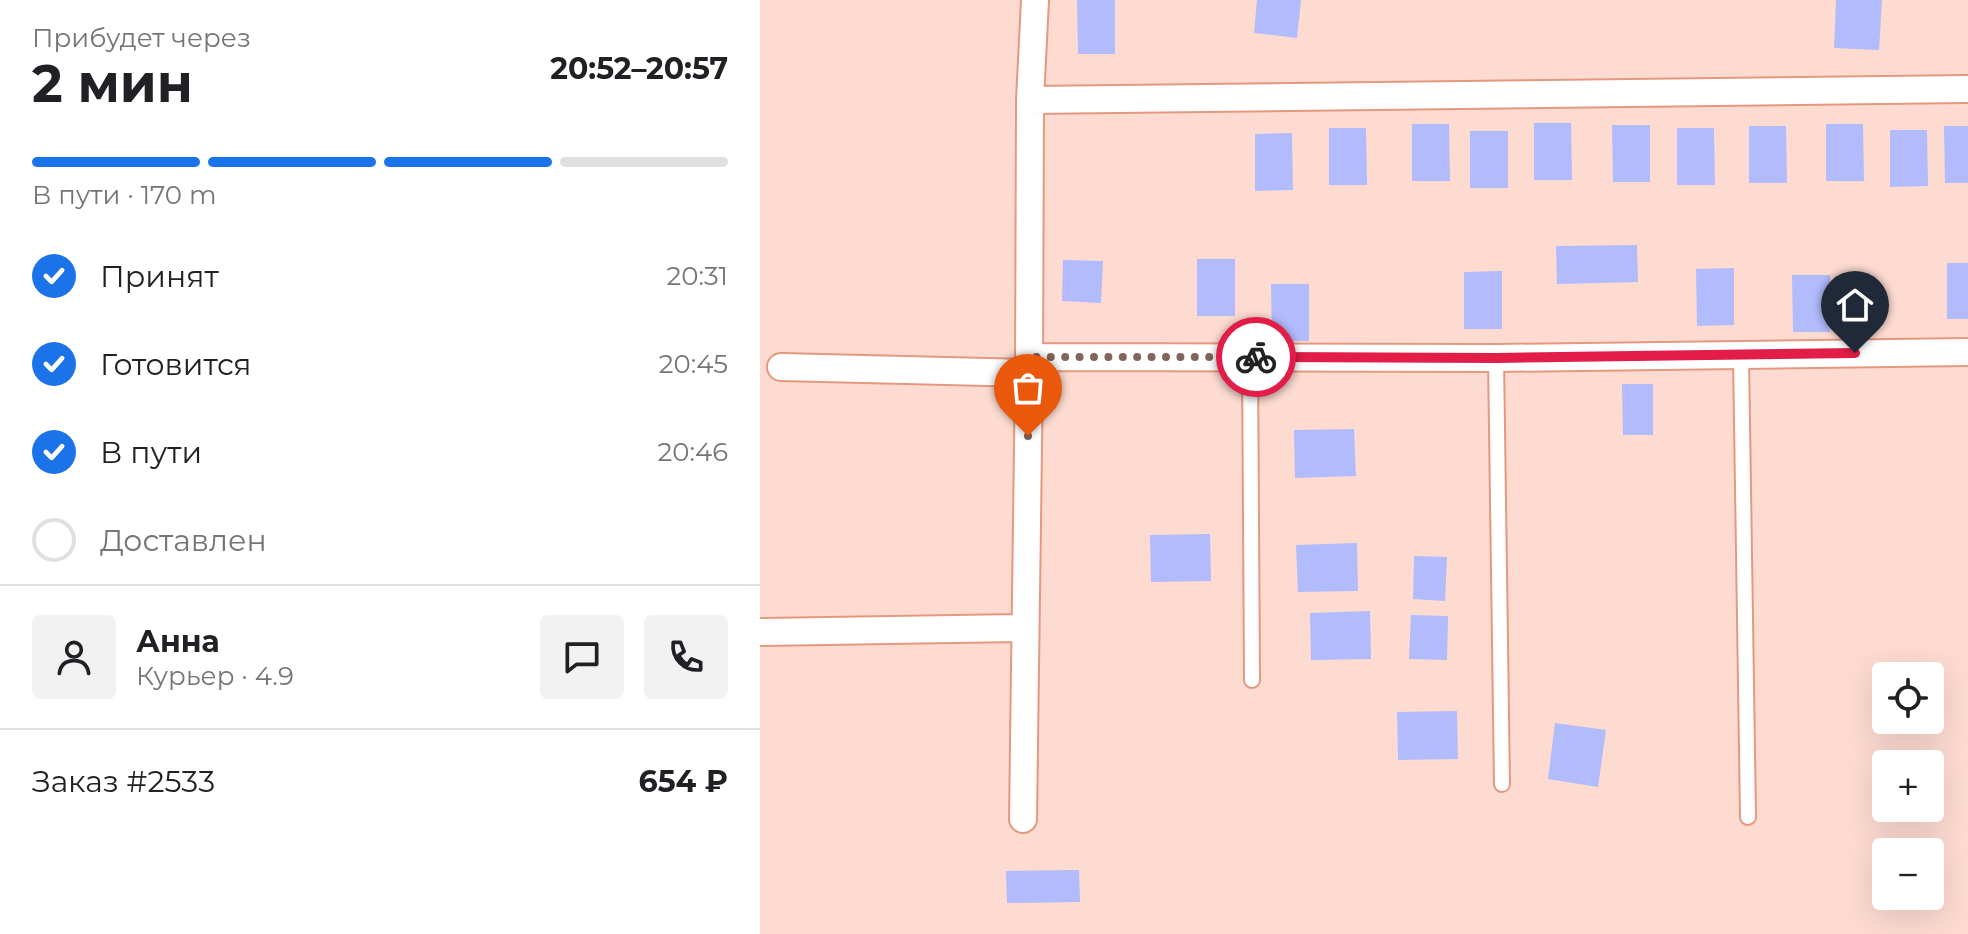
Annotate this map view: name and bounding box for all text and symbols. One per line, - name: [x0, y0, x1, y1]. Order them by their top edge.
- text: Прибудет через: [32, 22, 251, 54]
- text: 20:52–20:57: [550, 50, 728, 87]
- text: 2 мин: [32, 52, 193, 115]
- text: В пути · 170 m: [32, 179, 216, 211]
- icon: check: [32, 254, 76, 298]
- text: Принят: [100, 258, 219, 295]
- text: 20:31: [667, 260, 728, 292]
- pin: [1821, 271, 1889, 353]
- icon: home: [1833, 283, 1877, 327]
- courier: [1216, 317, 1296, 397]
- icon: bike: [1234, 335, 1278, 379]
- icon: check: [32, 342, 76, 386]
- text: Готовится: [100, 346, 252, 383]
- text: 20:45: [659, 348, 728, 380]
- pin: [994, 354, 1062, 436]
- icon: bag: [1006, 366, 1050, 410]
- icon: check: [32, 430, 76, 474]
- text: В пути: [100, 434, 202, 471]
- text: 20:46: [658, 436, 728, 468]
- text: Доставлен: [100, 522, 267, 559]
- button: person: [32, 615, 116, 699]
- button: chat: [540, 615, 624, 699]
- button: phone: [644, 615, 728, 699]
- text: Анна: [136, 623, 220, 660]
- text: Курьер · 4.9: [136, 660, 294, 692]
- map controls: [1872, 662, 1944, 910]
- button: locate: [1872, 662, 1944, 734]
- button: +: [1872, 750, 1944, 822]
- text: Заказ #2533: [32, 763, 215, 800]
- text: 654 ₽: [639, 763, 728, 800]
- button: −: [1872, 838, 1944, 910]

